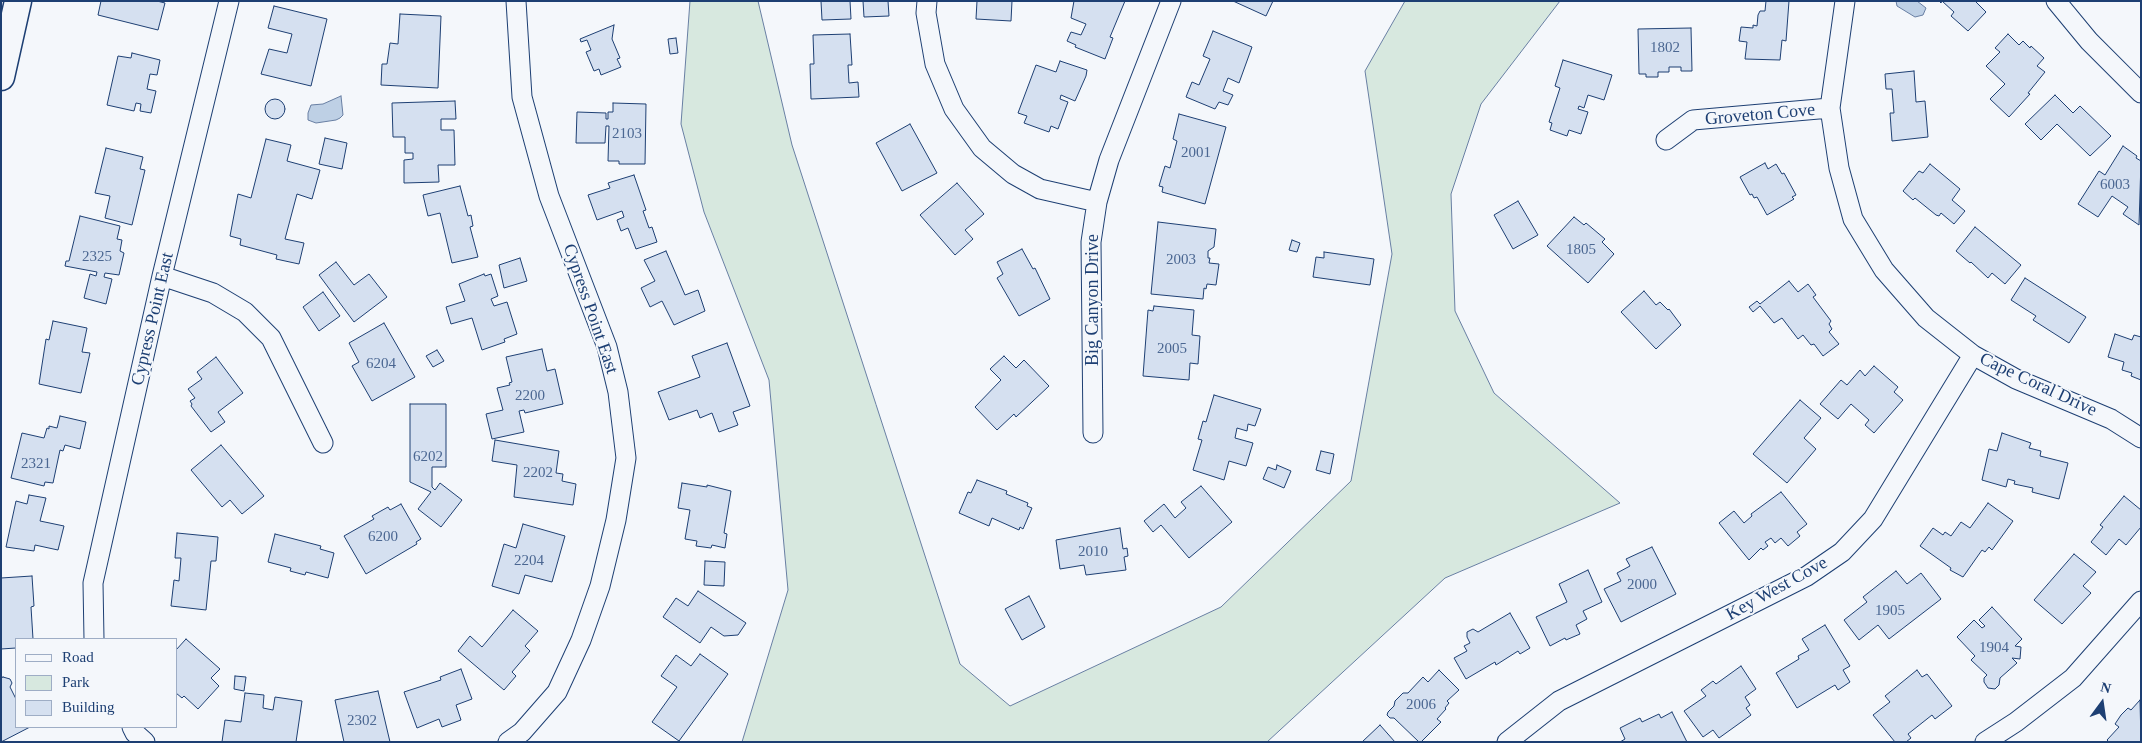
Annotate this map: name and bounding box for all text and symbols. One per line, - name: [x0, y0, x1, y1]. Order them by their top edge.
- house number: 1802: [1650, 39, 1680, 57]
- street label: Groveton Cove: [1704, 99, 1816, 131]
- house number: 2103: [612, 125, 642, 143]
- house number: 2001: [1181, 144, 1211, 162]
- house number: 6003: [2100, 176, 2130, 194]
- street label: Big Canyon Drive: [1082, 234, 1104, 366]
- street label: Cypress Point East: [558, 241, 622, 377]
- house number: 1805: [1566, 241, 1596, 259]
- house number: 2325: [82, 248, 112, 266]
- street label: Cypress Point East: [127, 250, 179, 388]
- house number: 2003: [1166, 251, 1196, 269]
- house number: 2005: [1157, 340, 1187, 358]
- street label: Cape Coral Drive: [1976, 348, 2100, 422]
- house number: 6204: [366, 355, 396, 373]
- house number: 2200: [515, 387, 545, 405]
- house number: 6202: [413, 448, 443, 466]
- house number: 2321: [21, 455, 51, 473]
- house number: 2202: [523, 464, 553, 482]
- house number: 6200: [368, 528, 398, 546]
- house number: 2010: [1078, 543, 1108, 561]
- house number: 2204: [514, 552, 544, 570]
- street label: Key West Cove: [1723, 552, 1831, 626]
- house number: 2000: [1627, 576, 1657, 594]
- house number: 1905: [1875, 602, 1905, 620]
- legend: [15, 638, 178, 728]
- house number: 1904: [1979, 639, 2009, 657]
- text: Road: [62, 649, 94, 665]
- text: Park: [62, 674, 90, 690]
- north arrow: [2077, 678, 2127, 728]
- text: N: [2099, 679, 2112, 696]
- house number: 2006: [1406, 696, 1436, 714]
- text: Building: [62, 699, 115, 715]
- house number: 2302: [347, 712, 377, 730]

